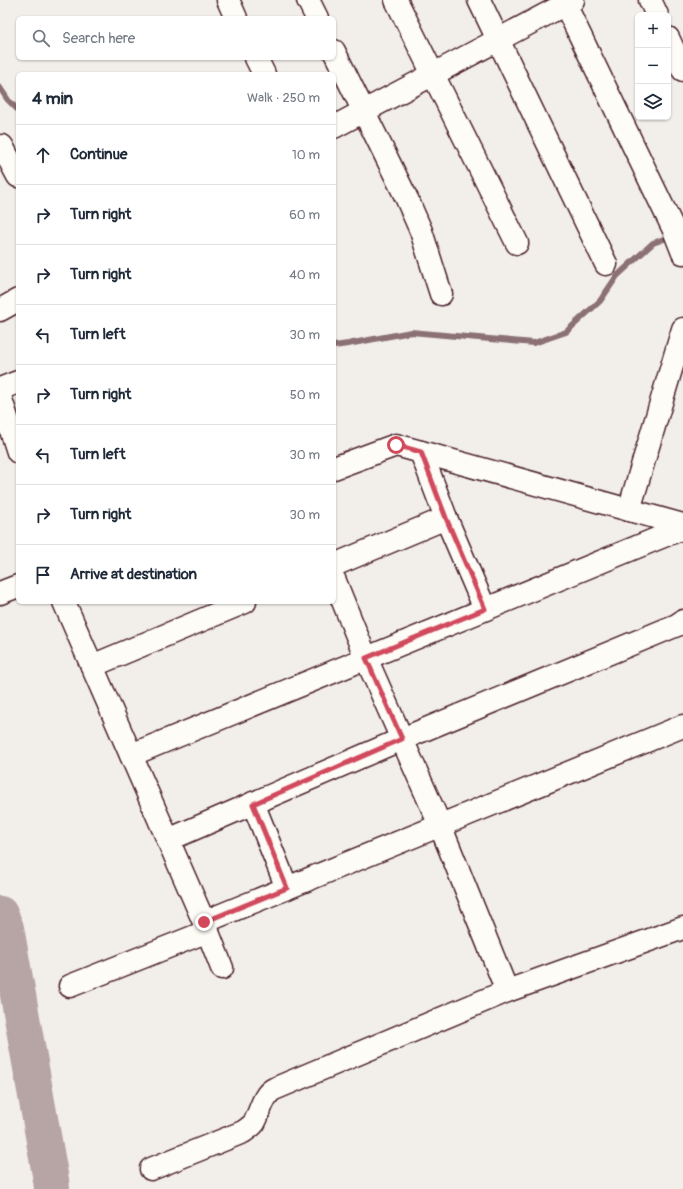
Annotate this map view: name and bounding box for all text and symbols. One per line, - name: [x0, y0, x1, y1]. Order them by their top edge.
- map controls: [635, 12, 671, 120]
- button: +: [635, 12, 671, 48]
- search box: [16, 16, 336, 60]
- icon: search: [30, 27, 52, 49]
- text: Search here: [62, 29, 135, 48]
- button: −: [635, 48, 671, 84]
- button: layers: [635, 84, 671, 120]
- text: 4 min: [32, 88, 73, 109]
- text: Walk · 250 m: [247, 90, 320, 106]
- icon: ahead: [32, 144, 54, 166]
- text: Continue: [70, 145, 128, 164]
- text: 10 m: [292, 147, 320, 163]
- icon: right: [32, 204, 54, 226]
- text: Turn right: [70, 205, 131, 224]
- text: 60 m: [289, 207, 320, 223]
- icon: right: [32, 264, 54, 286]
- text: Turn right: [70, 265, 131, 284]
- text: 40 m: [289, 267, 320, 283]
- icon: left: [32, 324, 54, 346]
- text: Turn left: [70, 325, 126, 344]
- text: 30 m: [290, 327, 320, 343]
- icon: right: [32, 384, 54, 406]
- text: Turn right: [70, 385, 131, 404]
- text: 50 m: [290, 387, 320, 403]
- route start: [387, 436, 405, 454]
- icon: left: [32, 444, 54, 466]
- text: Turn left: [70, 445, 126, 464]
- text: 30 m: [290, 447, 320, 463]
- icon: right: [32, 504, 54, 526]
- text: Turn right: [70, 505, 131, 524]
- text: 30 m: [290, 507, 320, 523]
- icon: arrive: [32, 564, 54, 586]
- text: Arrive at destination: [70, 565, 197, 584]
- route end: [195, 913, 213, 931]

